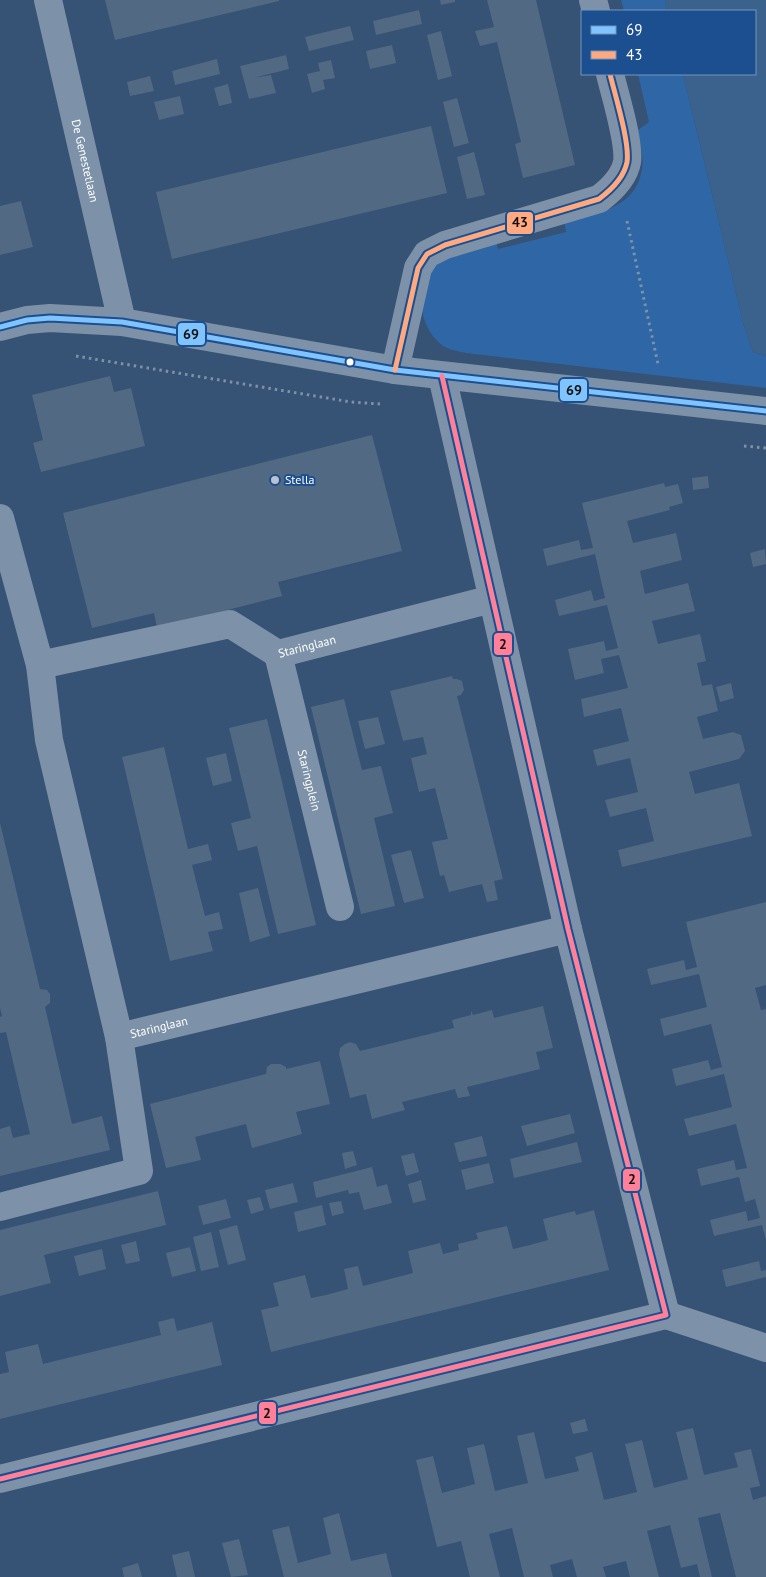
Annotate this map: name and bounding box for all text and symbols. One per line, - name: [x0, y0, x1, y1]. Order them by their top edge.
- legend: [581, 10, 756, 75]
- text: 69: [626, 20, 642, 39]
- text: 43: [626, 45, 642, 64]
- street label: De Genestetlaan: [69, 118, 102, 204]
- line badge: 43: [506, 211, 534, 235]
- text: 43: [512, 213, 528, 231]
- line badge: 69: [177, 322, 206, 346]
- text: 69: [183, 325, 199, 343]
- unlabelled marker: [345, 357, 355, 367]
- line badge: 69: [559, 378, 588, 402]
- text: 69: [566, 381, 582, 399]
- place label: Stella: [285, 472, 314, 487]
- marker: Stella: [269, 474, 281, 486]
- street label: Staringlaan: [277, 631, 337, 661]
- line badge: 2: [493, 632, 513, 656]
- text: 2: [499, 635, 507, 653]
- street label: Staringplein: [295, 748, 324, 812]
- street label: Staringlaan: [128, 1013, 189, 1041]
- line badge: 2: [622, 1168, 641, 1192]
- text: 2: [628, 1170, 636, 1188]
- line badge: 2: [258, 1401, 277, 1425]
- text: 2: [263, 1404, 271, 1422]

